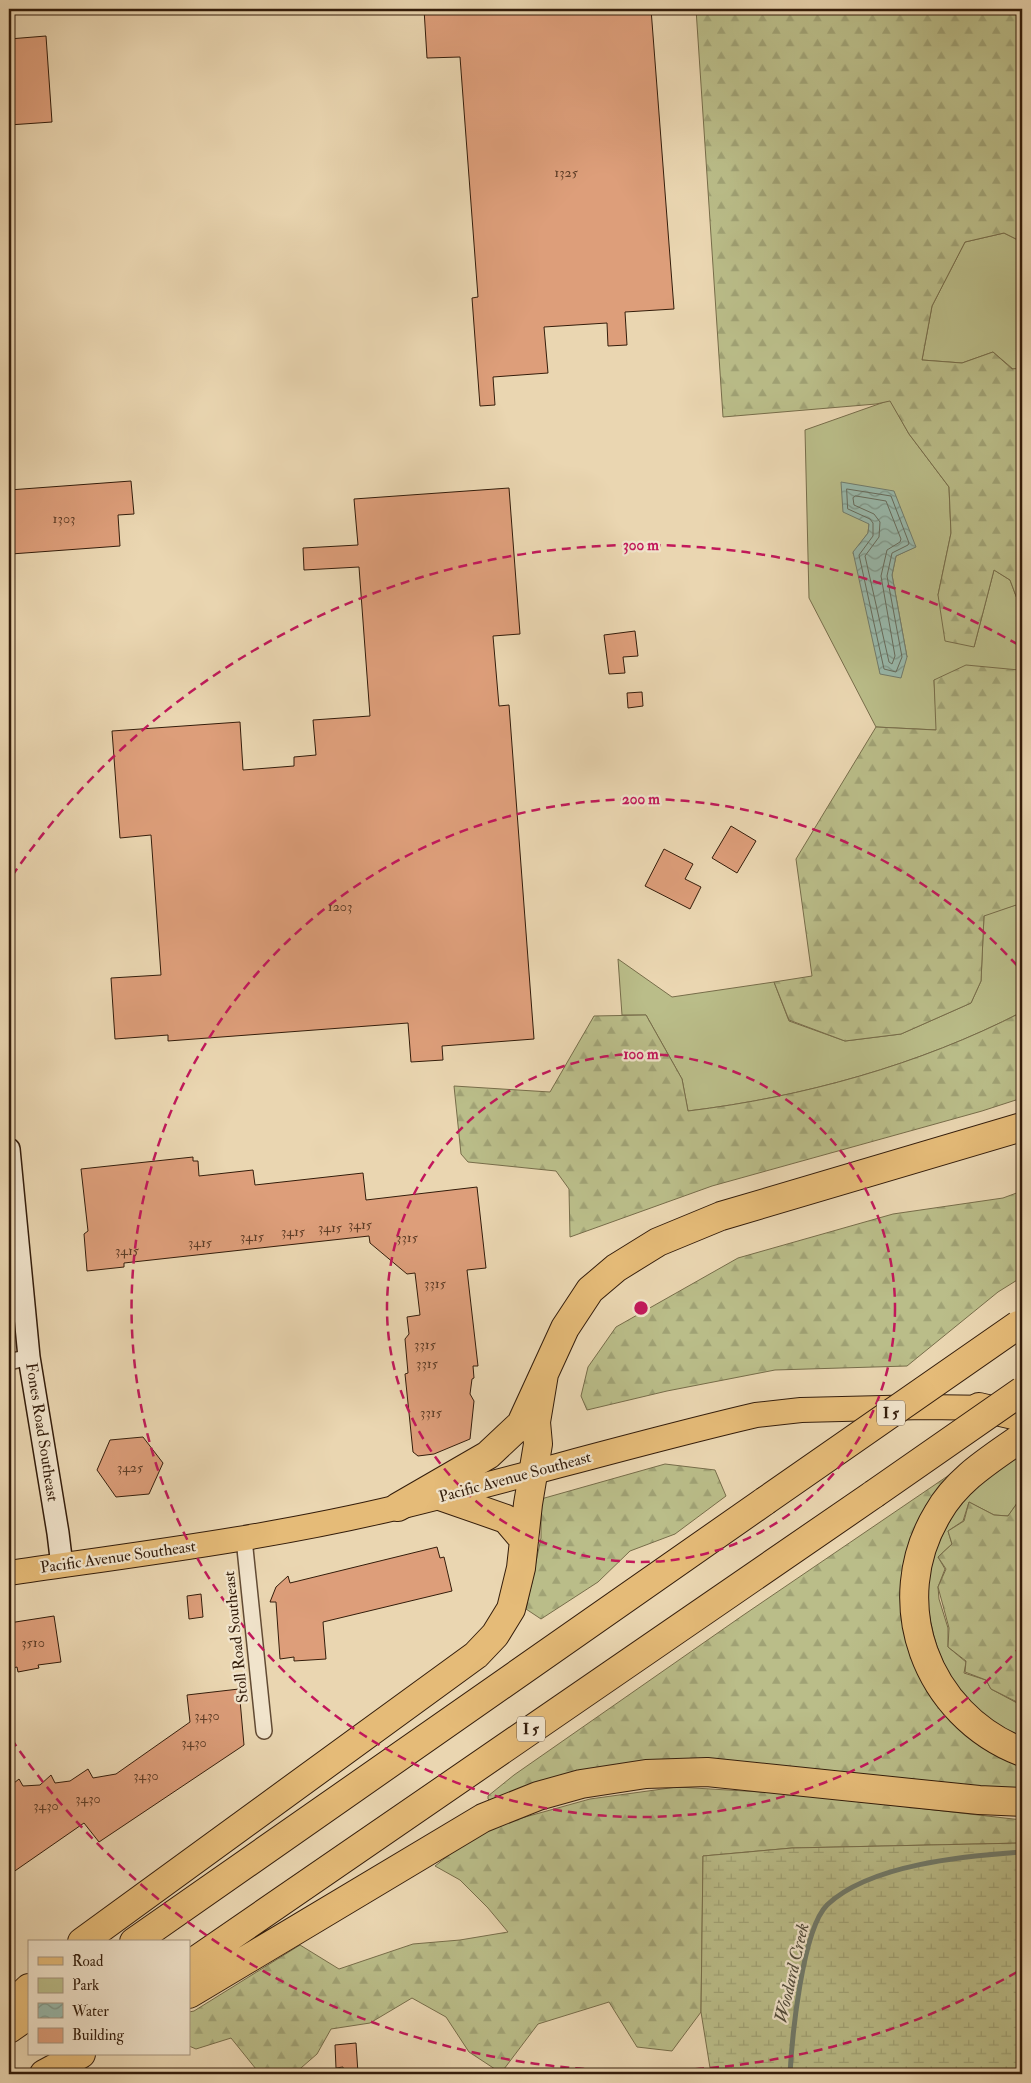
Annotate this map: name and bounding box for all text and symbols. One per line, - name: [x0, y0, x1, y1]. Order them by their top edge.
- house number: 1325: [554, 164, 579, 181]
- house number: 1303: [53, 510, 75, 527]
- text: 300 m: [623, 536, 659, 555]
- text: 200 m: [622, 790, 660, 809]
- house number: 1203: [328, 898, 352, 915]
- text: 100 m: [623, 1045, 659, 1064]
- house number: 3415: [348, 1216, 373, 1233]
- house number: 3415: [318, 1219, 343, 1236]
- house number: 3415: [281, 1223, 306, 1240]
- house number: 3415: [240, 1228, 265, 1245]
- house number: 3315: [396, 1229, 419, 1246]
- house number: 3415: [188, 1234, 213, 1251]
- house number: 3415: [115, 1242, 140, 1259]
- house number: 3315: [424, 1275, 447, 1292]
- centre of rings: [632, 1299, 650, 1317]
- house number: 3315: [414, 1336, 437, 1353]
- house number: 3315: [416, 1355, 439, 1372]
- street label: Fones Road Southeast: [21, 1361, 63, 1503]
- road number: I 5: [877, 1400, 905, 1426]
- house number: 3315: [420, 1404, 443, 1421]
- street label: Pacific Avenue Southeast: [437, 1447, 593, 1507]
- house number: 3425: [117, 1459, 144, 1476]
- street label: Pacific Avenue Southeast: [39, 1536, 197, 1578]
- street label: Stoll Road Southeast: [219, 1570, 253, 1704]
- house number: 3510: [21, 1634, 45, 1651]
- house number: 3430: [194, 1707, 220, 1724]
- road number: I 5: [517, 1716, 545, 1742]
- house number: 3430: [181, 1734, 207, 1751]
- house number: 3430: [133, 1767, 159, 1784]
- house number: 3430: [75, 1790, 101, 1807]
- house number: 3430: [33, 1797, 59, 1814]
- water label: Woodard Creek: [769, 1921, 815, 2025]
- legend: [28, 1940, 190, 2056]
- text: Road: [72, 1952, 104, 1971]
- text: Park: [72, 1976, 99, 1995]
- text: Water: [71, 2002, 109, 2021]
- text: Building: [72, 2026, 124, 2045]

